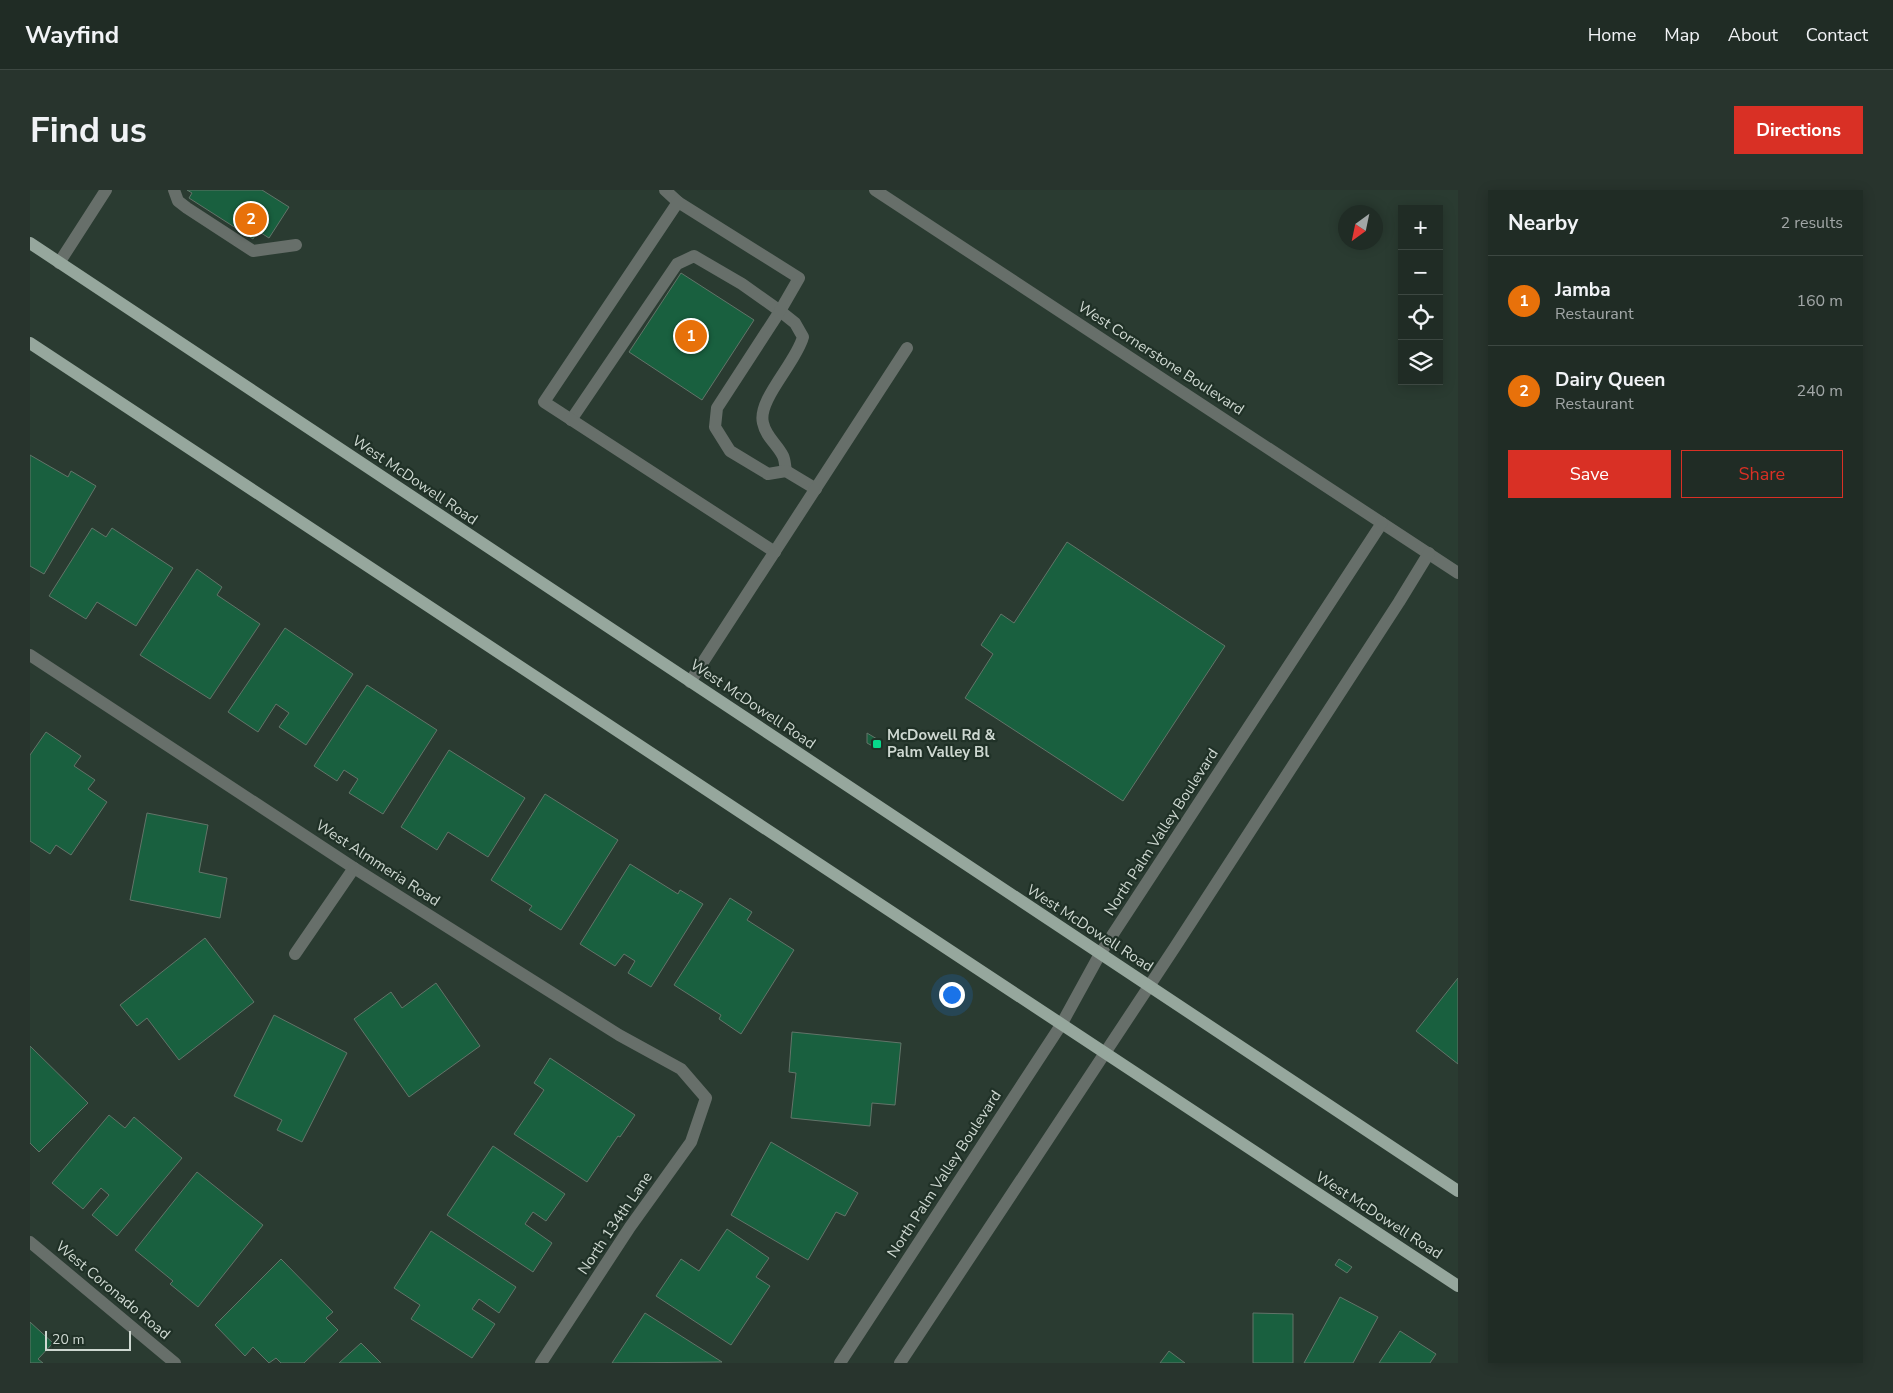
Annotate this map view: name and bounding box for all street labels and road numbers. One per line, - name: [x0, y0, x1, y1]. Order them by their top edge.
- street label: West Cornerstone Boulevard: [1074, 297, 1248, 419]
- street label: West McDowell Road: [348, 431, 482, 529]
- street label: West McDowell Road: [686, 655, 820, 753]
- street label: North Palm Valley Boulevard: [1099, 745, 1223, 919]
- street label: West Almmeria Road: [312, 815, 444, 911]
- street label: West McDowell Road: [1023, 880, 1157, 976]
- street label: North Palm Valley Boulevard: [882, 1087, 1006, 1261]
- street label: West McDowell Road: [1312, 1167, 1446, 1263]
- street label: North 134th Lane: [573, 1168, 657, 1278]
- street label: West Coronado Road: [52, 1236, 174, 1344]

